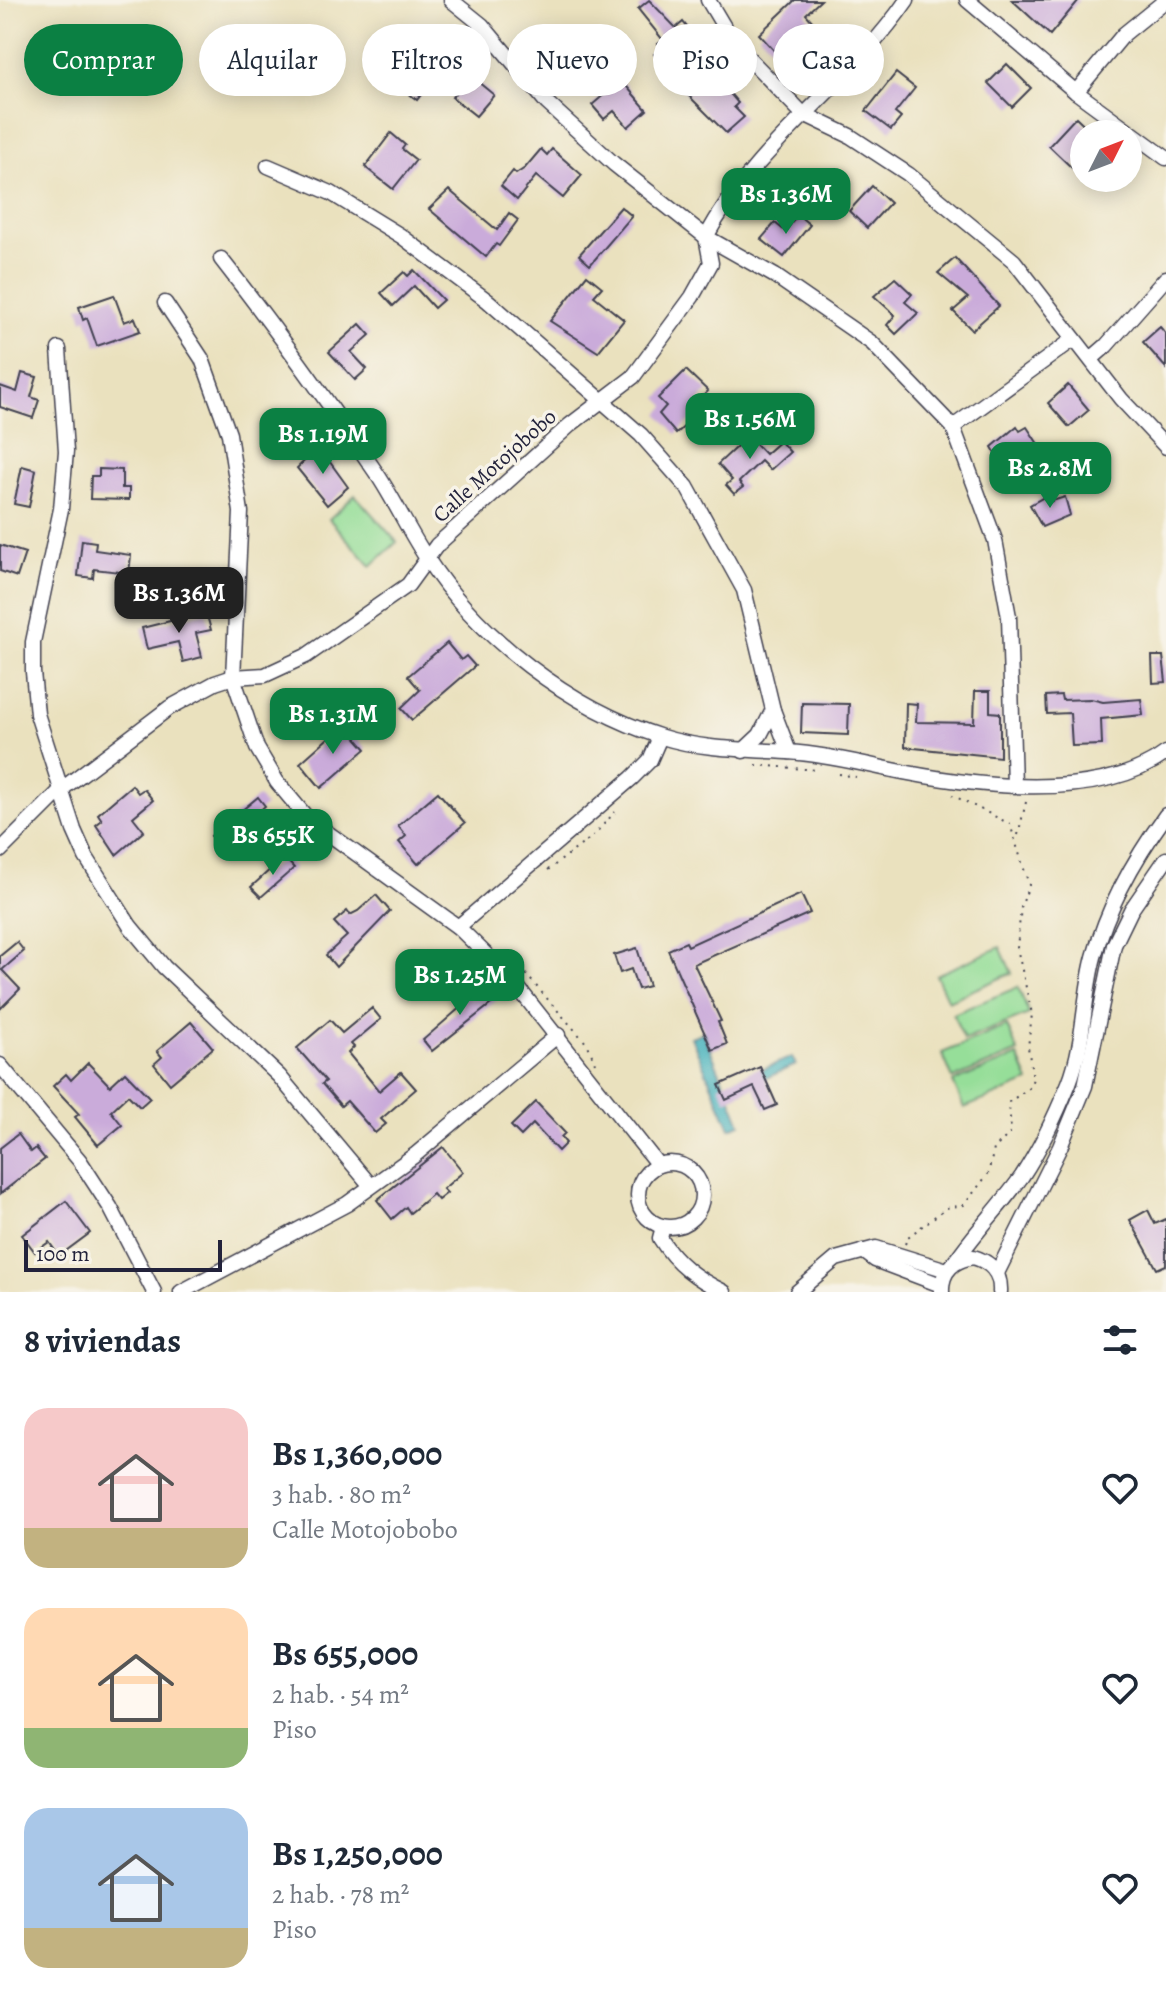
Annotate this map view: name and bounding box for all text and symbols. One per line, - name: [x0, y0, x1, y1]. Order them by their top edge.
- chip: Comprar: [24, 24, 183, 96]
- chip: Alquilar: [199, 24, 346, 96]
- chip: Filtros: [362, 24, 491, 96]
- chip: Nuevo: [507, 24, 637, 96]
- chip: Piso: [653, 24, 757, 96]
- chip: Casa: [773, 24, 884, 96]
- north arrow: [1070, 120, 1142, 192]
- map controls: [1070, 120, 1142, 192]
- pin: Bs 1.36M: [703, 168, 869, 236]
- text: Bs 1.36M: [739, 176, 833, 211]
- pin: Bs 1.56M: [667, 393, 833, 461]
- text: Bs 1.56M: [703, 401, 797, 436]
- street label: Calle Motojobobo: [426, 402, 563, 529]
- pin: Bs 1.19M: [240, 408, 406, 476]
- text: Bs 1.19M: [277, 416, 369, 451]
- pin: Bs 2.8M: [976, 442, 1124, 510]
- text: Bs 2.8M: [1007, 450, 1093, 485]
- pin: Bs 1.36M: [96, 567, 262, 635]
- text: Bs 1.36M: [132, 575, 226, 610]
- pin: Bs 1.31M: [250, 688, 416, 756]
- text: Bs 1.31M: [288, 696, 378, 731]
- pin: Bs 655K: [199, 809, 347, 877]
- text: Bs 655K: [232, 817, 314, 852]
- pin: Bs 1.25M: [377, 949, 543, 1017]
- text: Bs 1.25M: [413, 957, 507, 992]
- scale bar: [24, 1236, 222, 1272]
- text: 100 m: [36, 1239, 90, 1269]
- text: 8 viviendas: [24, 1317, 181, 1364]
- icon: filters: [1098, 1318, 1142, 1362]
- text: Bs 1,360,000: [272, 1430, 442, 1477]
- icon: home: [88, 1440, 184, 1536]
- icon: heart: [1098, 1466, 1142, 1510]
- text: 3 hab. · 80 m²: [272, 1477, 411, 1512]
- text: Calle Motojobobo: [272, 1512, 458, 1547]
- text: Bs 655,000: [272, 1630, 418, 1677]
- icon: home: [88, 1640, 184, 1736]
- icon: heart: [1098, 1666, 1142, 1710]
- text: 2 hab. · 54 m²: [272, 1677, 409, 1712]
- text: Piso: [272, 1712, 317, 1747]
- text: Bs 1,250,000: [272, 1830, 443, 1877]
- icon: home: [88, 1840, 184, 1936]
- icon: heart: [1098, 1866, 1142, 1910]
- text: 2 hab. · 78 m²: [272, 1877, 409, 1912]
- text: Piso: [272, 1912, 317, 1947]

